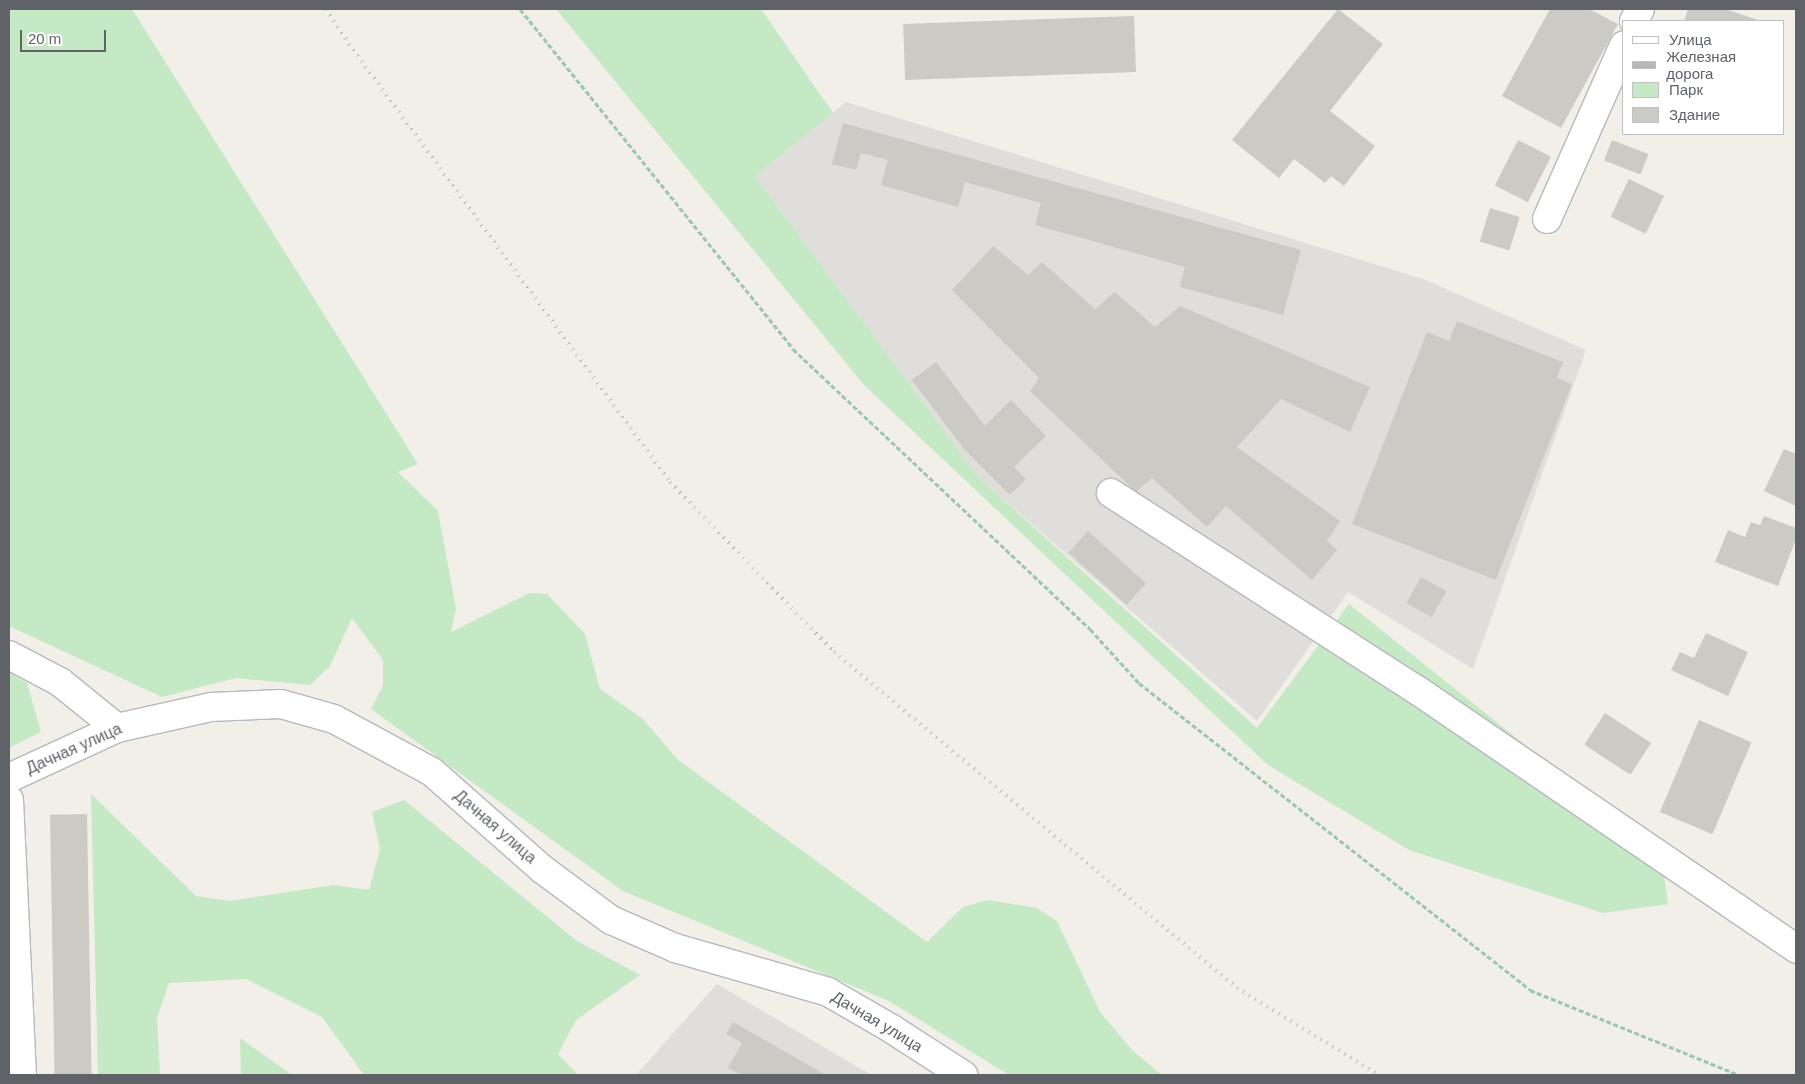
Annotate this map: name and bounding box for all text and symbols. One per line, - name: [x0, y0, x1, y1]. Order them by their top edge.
- scale bar: [22, 20, 109, 52]
- legend: [1622, 20, 1785, 135]
- text: 20 m: [28, 30, 61, 47]
- text: Улица: [1669, 31, 1712, 48]
- text: Железная дорога: [1666, 48, 1736, 82]
- text: Парк: [1669, 81, 1703, 98]
- text: Здание: [1669, 106, 1720, 123]
- street label: Дачная улица: [23, 719, 125, 779]
- street label: Дачная улица: [450, 786, 540, 868]
- street label: Дачная улица: [828, 987, 926, 1057]

